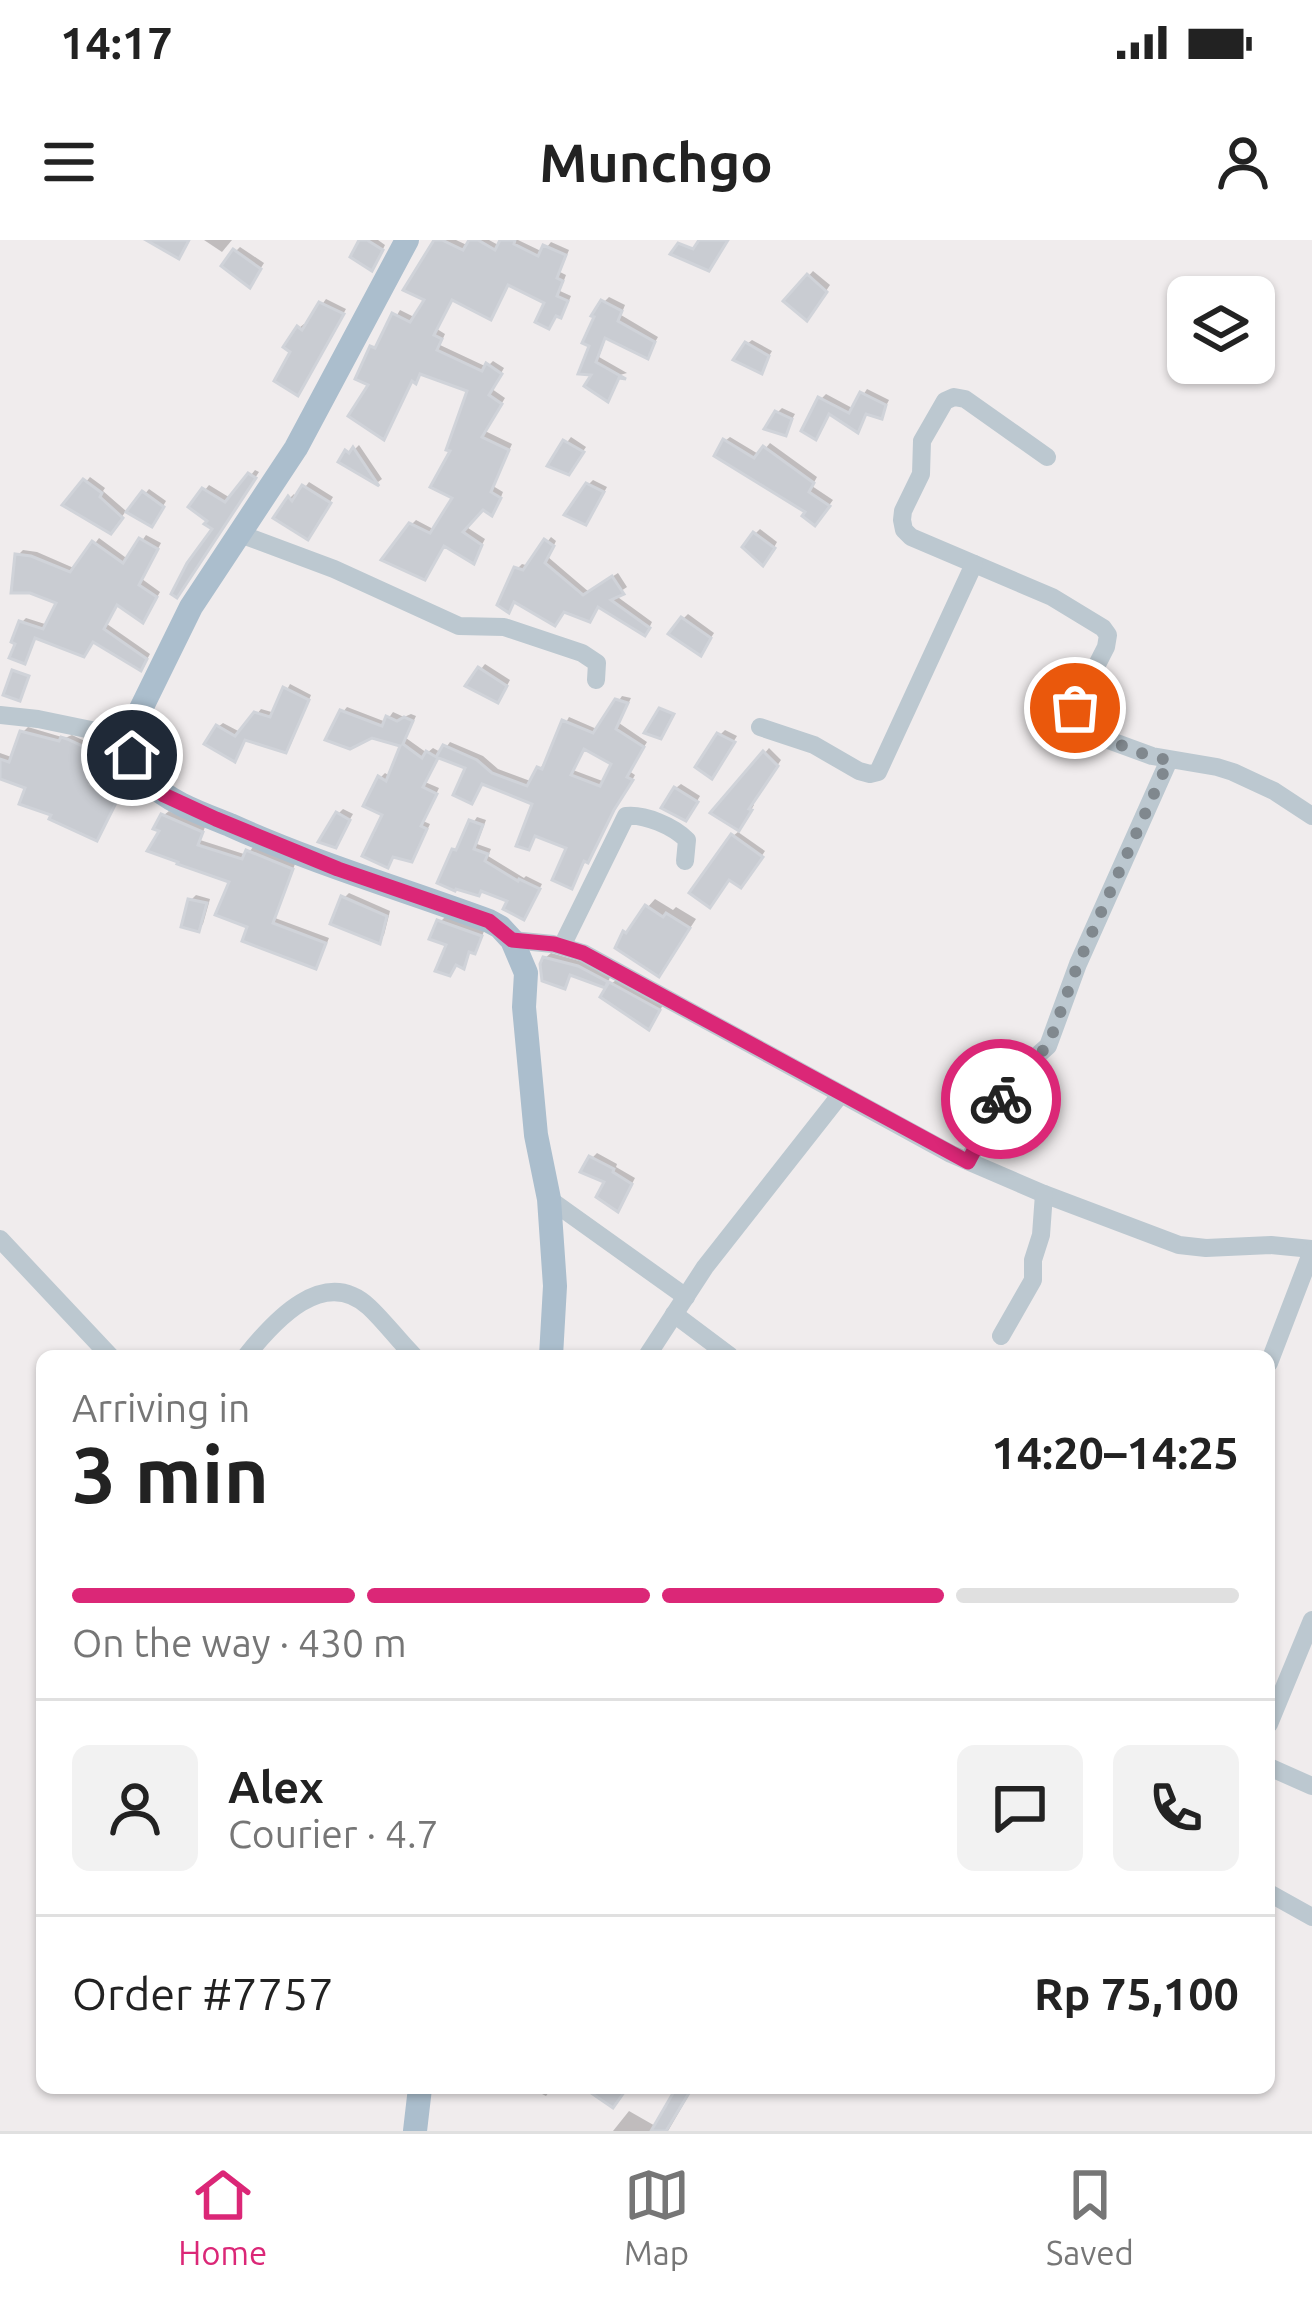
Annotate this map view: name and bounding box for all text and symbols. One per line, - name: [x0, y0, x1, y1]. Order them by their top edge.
- text: 14:17: [60, 17, 173, 68]
- icon: menu: [36, 129, 102, 195]
- icon: person: [1210, 129, 1276, 195]
- text: Munchgo: [539, 132, 773, 192]
- map controls: [1167, 276, 1275, 384]
- button: layers: [1167, 276, 1275, 384]
- pin: [1024, 657, 1126, 759]
- icon: bag: [1042, 675, 1108, 741]
- pin: [81, 704, 183, 806]
- icon: home: [99, 722, 165, 788]
- courier: [941, 1039, 1061, 1159]
- icon: bike: [968, 1066, 1034, 1132]
- text: Arriving in: [72, 1386, 250, 1429]
- text: 14:20–14:25: [991, 1427, 1239, 1478]
- text: 3 min: [72, 1430, 269, 1518]
- text: On the way · 430 m: [72, 1621, 407, 1664]
- button: person: [72, 1745, 198, 1871]
- button: chat: [957, 1745, 1083, 1871]
- button: phone: [1113, 1745, 1239, 1871]
- text: Alex: [228, 1761, 324, 1812]
- text: Courier · 4.7: [228, 1812, 439, 1855]
- text: Order #7757: [72, 1968, 334, 2019]
- text: Rp 75,100: [1034, 1968, 1239, 2019]
- tab: Home: [178, 2162, 267, 2271]
- tab: Map: [624, 2162, 690, 2271]
- tab: Saved: [1046, 2162, 1134, 2271]

